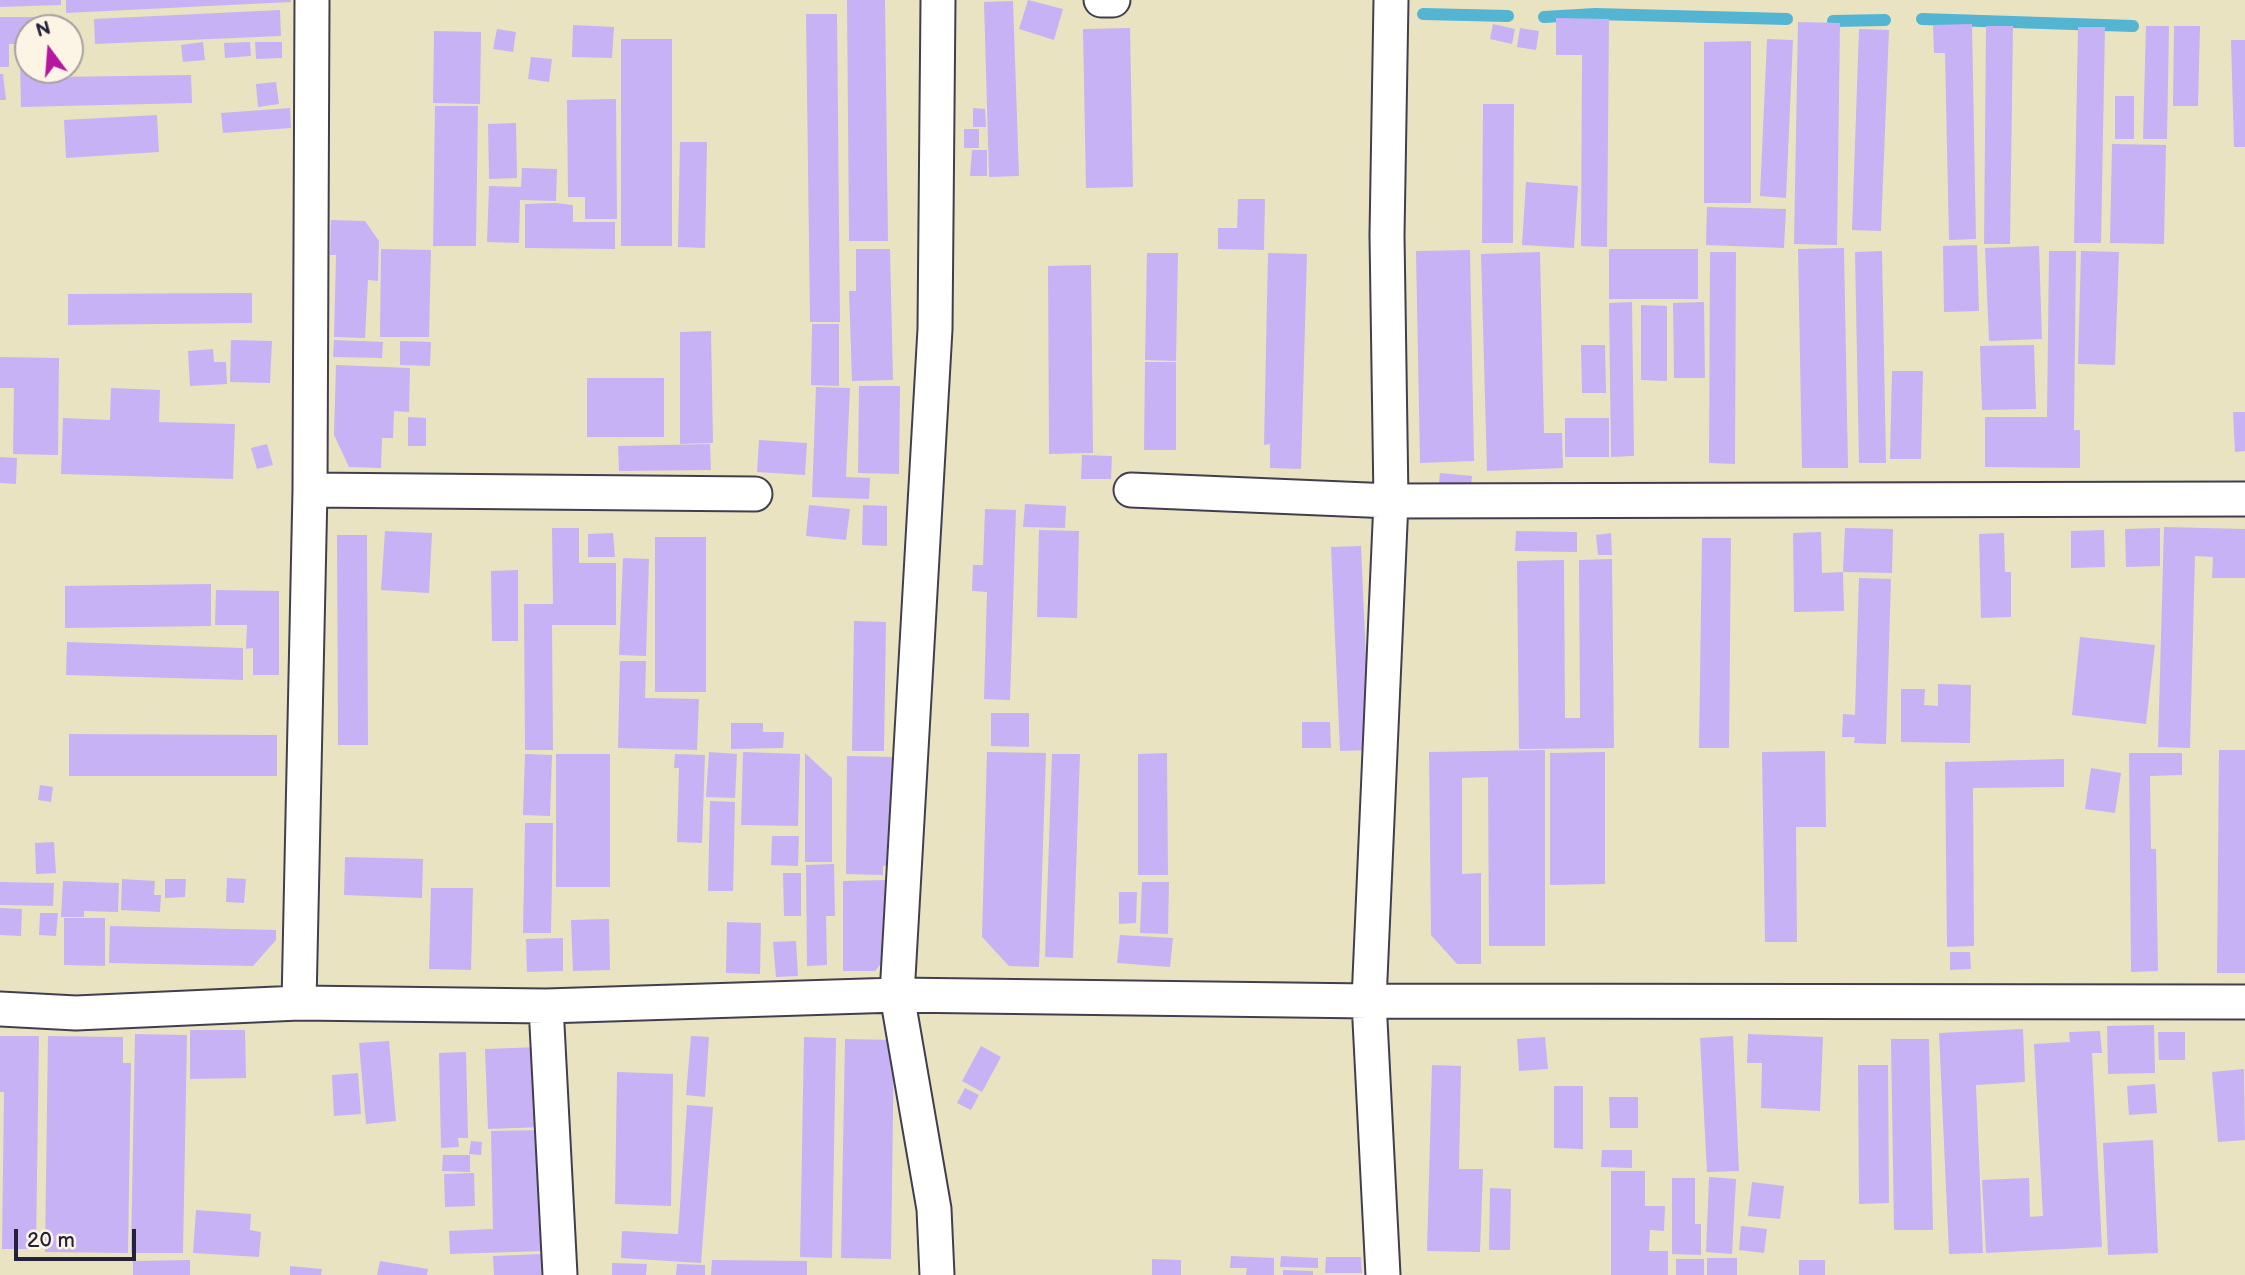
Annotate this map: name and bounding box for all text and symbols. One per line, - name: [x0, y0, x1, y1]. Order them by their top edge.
- north arrow: [14, 14, 84, 84]
- text: N: [34, 17, 54, 43]
- scale bar: [18, 1216, 140, 1260]
- text: 20 m: [27, 1228, 75, 1253]

